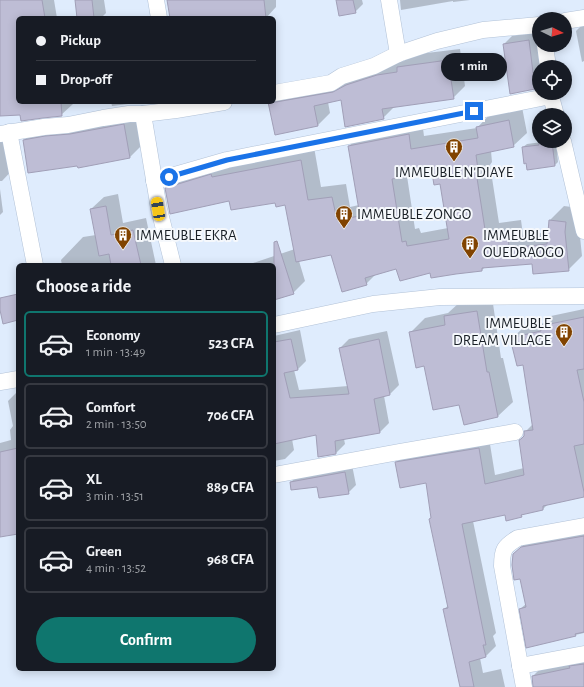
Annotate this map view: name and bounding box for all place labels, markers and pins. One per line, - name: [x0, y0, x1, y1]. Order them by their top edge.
- building icon: IMMEUBLE N'DIAYE: [444, 137, 464, 162]
- place label: IMMEUBLE N'DIAYE: [395, 165, 513, 180]
- building icon: IMMEUBLE ZONGO: [334, 204, 354, 229]
- place label: IMMEUBLE ZONGO: [357, 207, 471, 222]
- building icon: IMMEUBLE EKRA: [113, 225, 133, 250]
- place label: IMMEUBLE EKRA: [136, 228, 237, 243]
- place label: IMMEUBLE OUEDRAOGO: [483, 228, 564, 260]
- building icon: IMMEUBLE OUEDRAOGO: [460, 234, 480, 259]
- place label: IMMEUBLE DREAM VILLAGE: [453, 316, 551, 348]
- building icon: IMMEUBLE DREAM VILLAGE: [554, 322, 574, 347]

